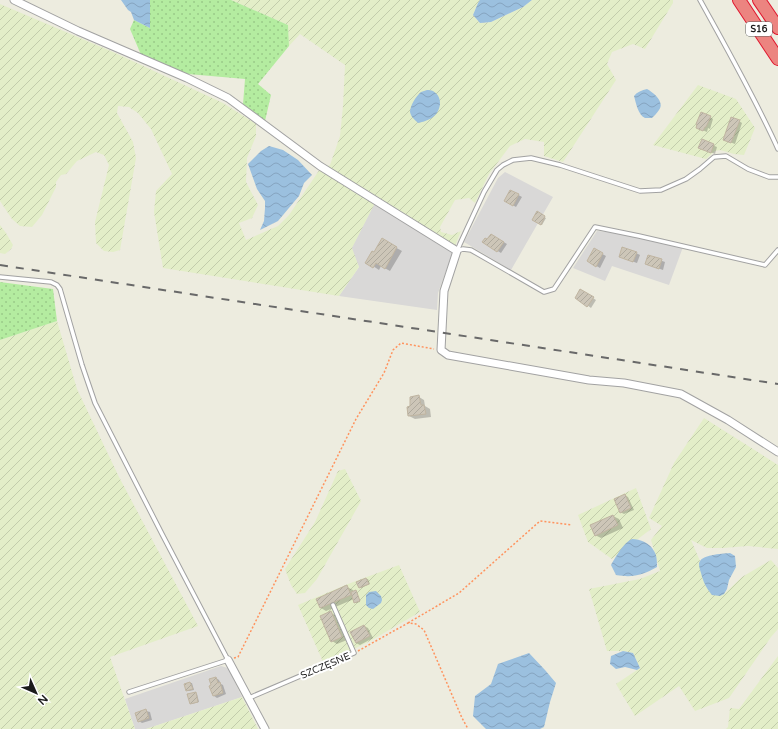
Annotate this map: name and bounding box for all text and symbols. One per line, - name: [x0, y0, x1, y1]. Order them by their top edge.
- road number: S16: [746, 22, 772, 36]
- street label: SZCZĘSNE: [299, 650, 352, 682]
- north arrow: [16, 673, 56, 713]
- text: N: [35, 692, 50, 707]

